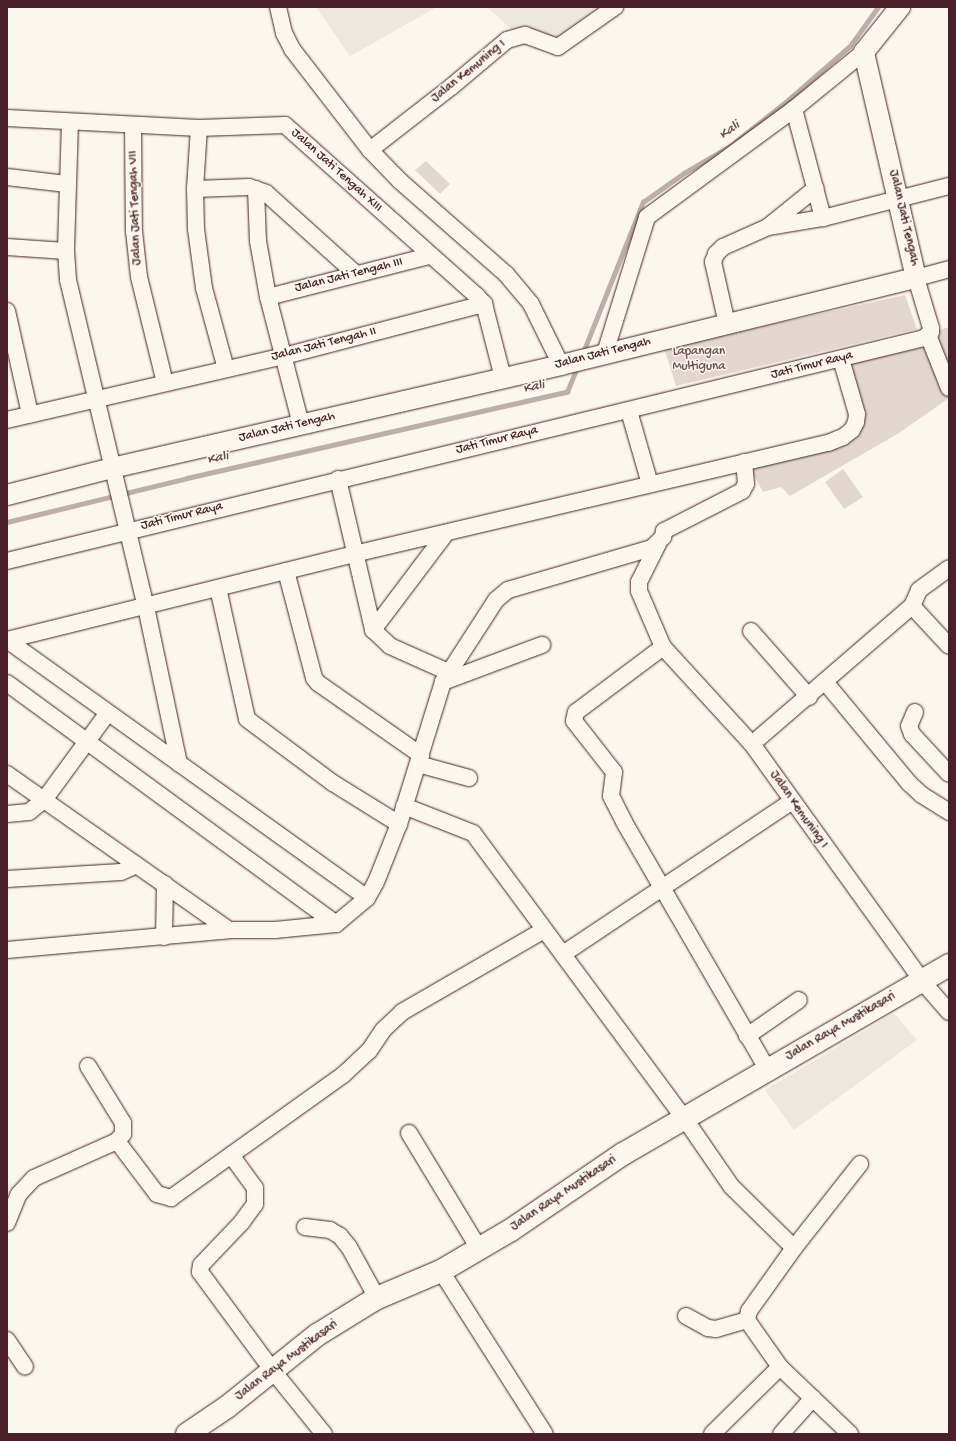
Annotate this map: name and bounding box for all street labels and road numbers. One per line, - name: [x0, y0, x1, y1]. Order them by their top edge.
- street label: Jalan Kemuning I: [429, 37, 509, 107]
- street label: Jalan Jati Tengah XIII: [287, 126, 385, 216]
- street label: Jalan Jati Tengah VII: [126, 150, 146, 266]
- street label: Jalan Jati Tengah: [884, 168, 922, 268]
- street label: Jalan Jati Tengah III: [293, 255, 405, 297]
- street label: Jalan Jati Tengah II: [270, 324, 378, 366]
- street label: Jalan Jati Tengah: [553, 335, 653, 373]
- street label: Jati Timur Raya: [769, 348, 855, 384]
- street label: Jalan Jati Tengah: [237, 409, 337, 447]
- street label: Jati Timur Raya: [454, 423, 540, 459]
- street label: Jati Timur Raya: [139, 499, 225, 535]
- street label: Jalan Kemuning I: [765, 768, 831, 852]
- street label: Jalan Raya Mustikasari: [783, 989, 899, 1065]
- street label: Jalan Raya Mustikasari: [508, 1153, 620, 1235]
- street label: Jalan Raya Mustikasari: [233, 1317, 341, 1405]

